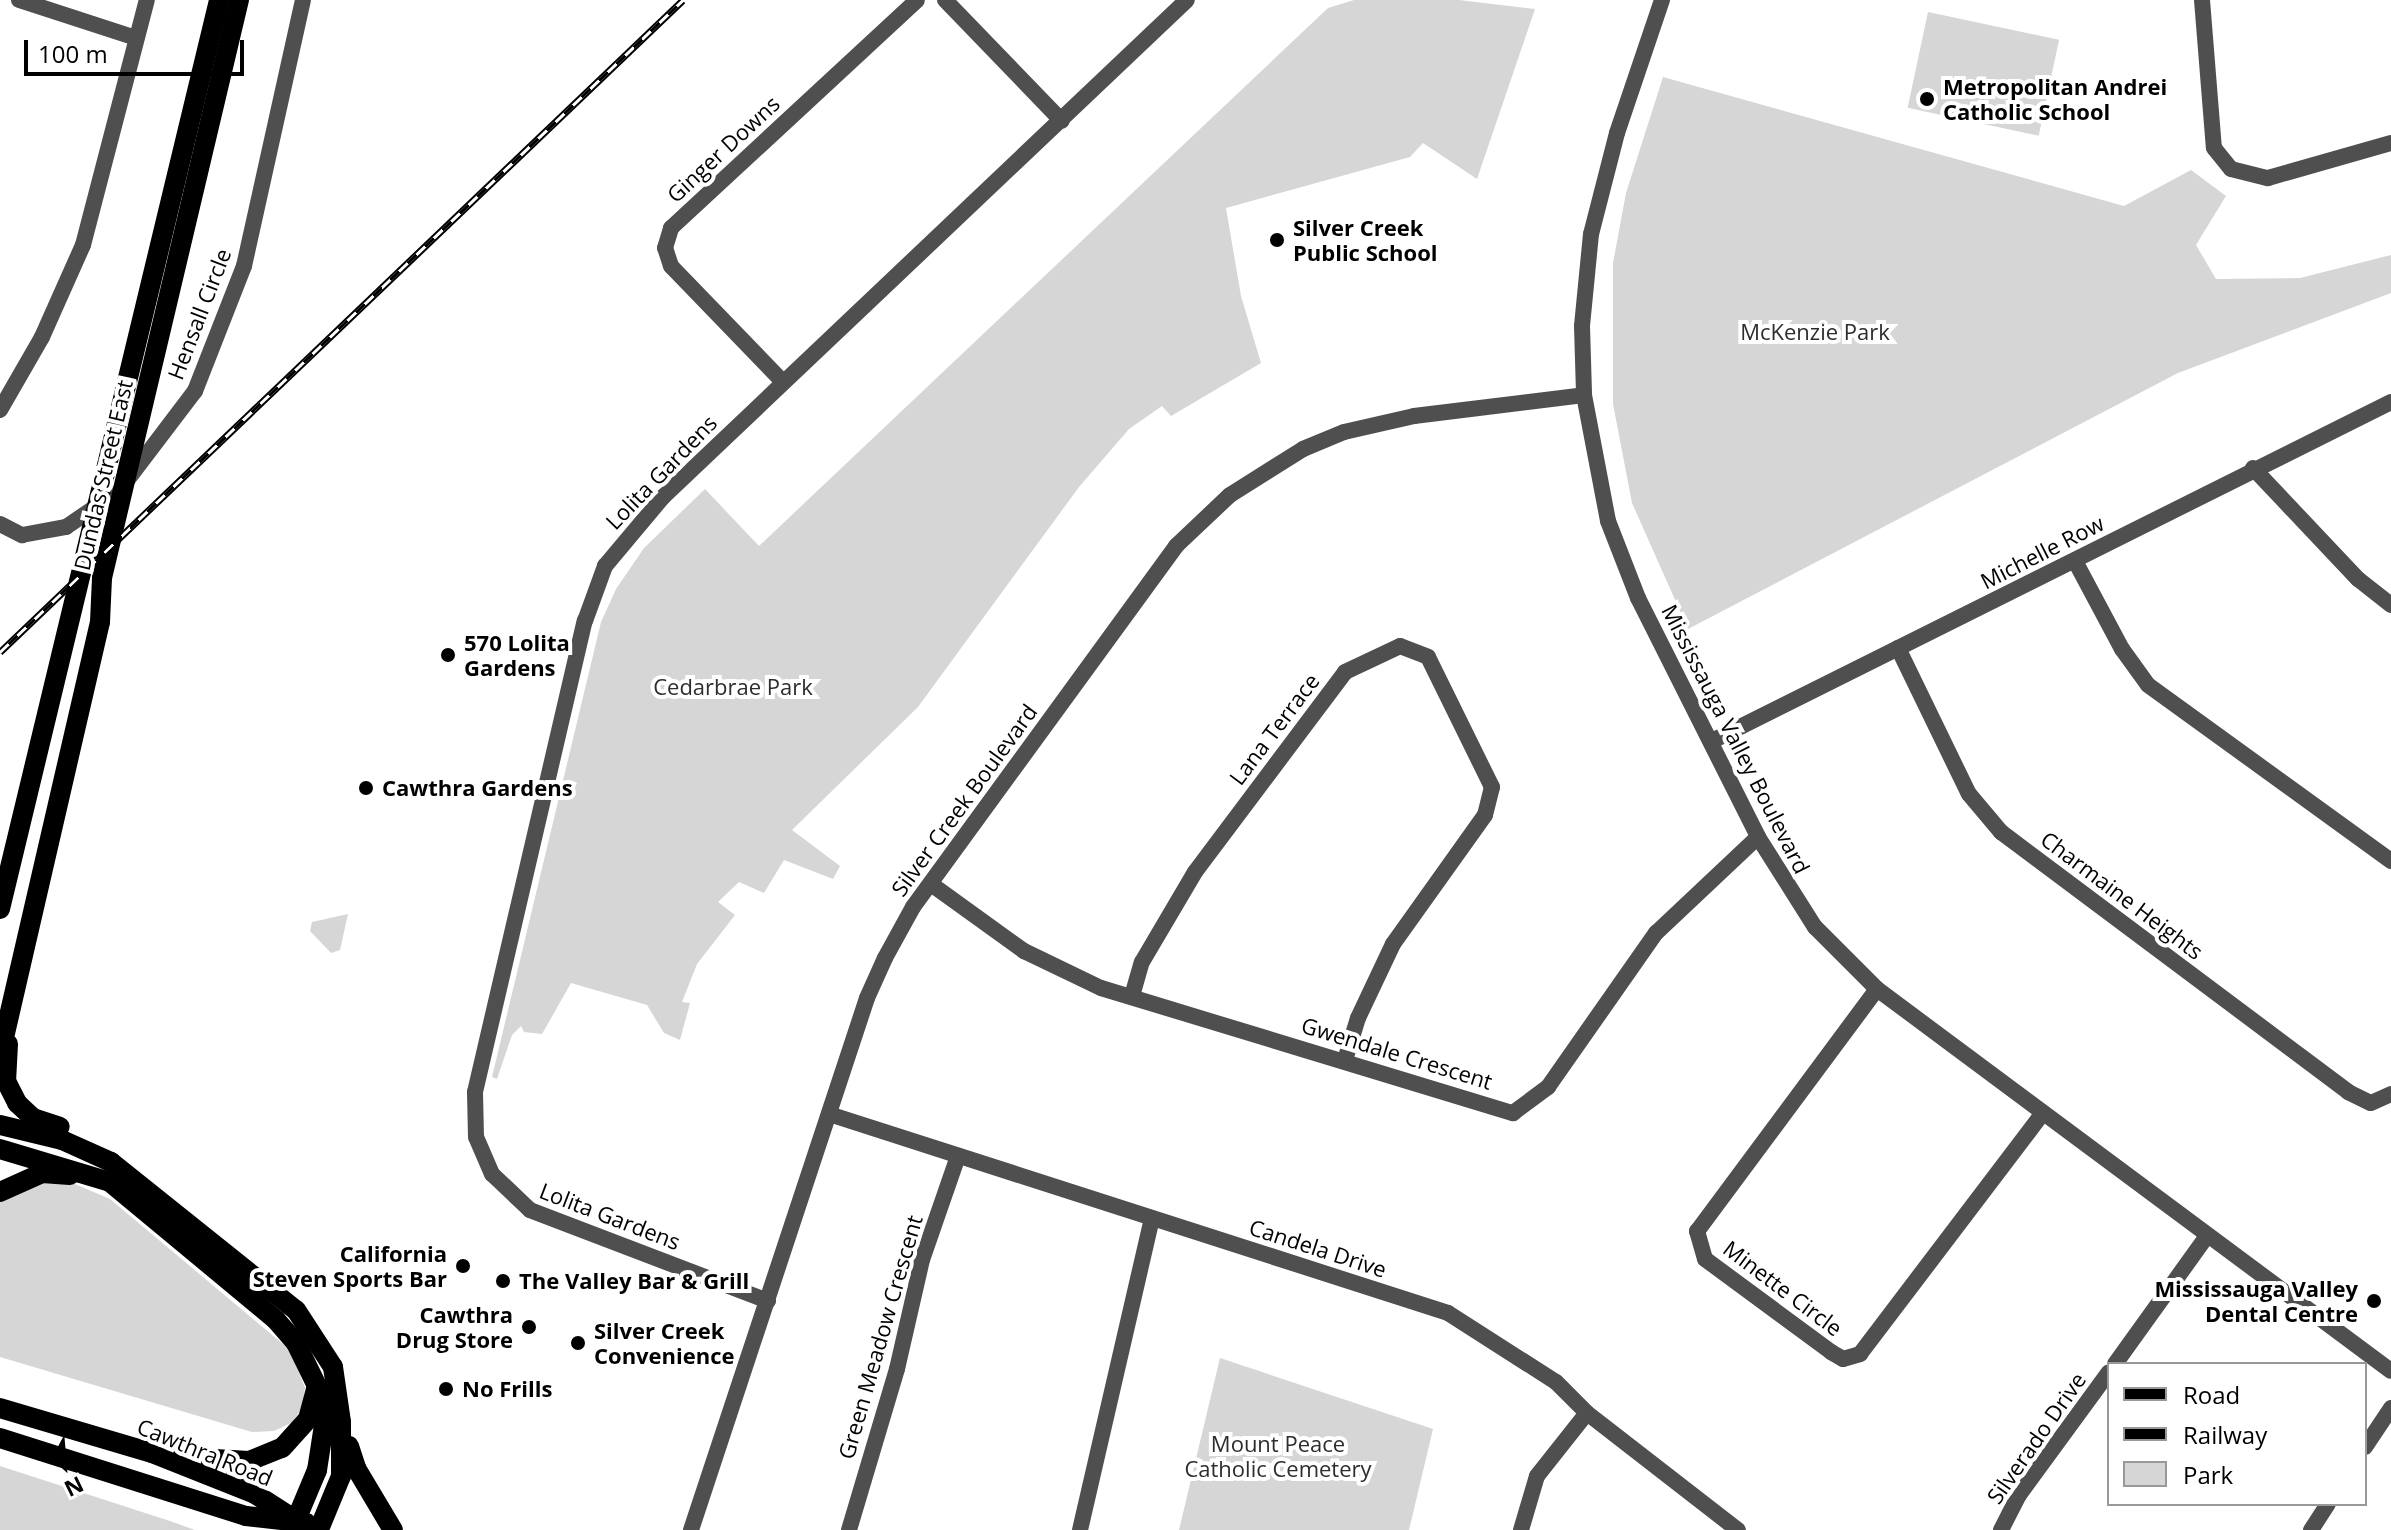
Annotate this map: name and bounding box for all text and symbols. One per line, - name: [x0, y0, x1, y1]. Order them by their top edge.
- scale bar: [28, 24, 248, 74]
- text: 100 m: [38, 37, 108, 70]
- place label: Metropolitan Andrei Catholic School: [1943, 73, 2167, 124]
- street label: Ginger Downs: [661, 90, 785, 208]
- marker: Metropolitan Andrei Catholic School: [1918, 90, 1936, 108]
- place label: Silver Creek Public School: [1293, 214, 1437, 266]
- marker: Silver Creek Public School: [1268, 231, 1286, 249]
- street label: Hensall Circle: [162, 245, 236, 383]
- park label: McKenzie Park: [1740, 319, 1890, 345]
- street label: Dundas Street East: [68, 377, 138, 573]
- street label: Lolita Gardens: [600, 409, 722, 535]
- street label: Michelle Row: [1976, 510, 2108, 594]
- street label: Mississauga Valley Boulevard: [1656, 600, 1816, 878]
- place label: 570 Lolita Gardens: [464, 629, 570, 680]
- marker: 570 Lolita Gardens: [439, 646, 457, 664]
- street label: Lana Terrace: [1224, 668, 1324, 790]
- park label: Cedarbrae Park: [653, 674, 813, 700]
- street label: Silver Creek Boulevard: [886, 699, 1042, 901]
- place label: Cawthra Gardens: [382, 775, 573, 801]
- marker: Cawthra Gardens: [357, 779, 375, 797]
- street label: Charmaine Heights: [2036, 825, 2208, 965]
- street label: Gwendale Crescent: [1298, 1011, 1496, 1095]
- street label: Lolita Gardens: [536, 1177, 684, 1255]
- street label: Green Meadow Crescent: [832, 1212, 928, 1462]
- street label: Candela Drive: [1246, 1213, 1390, 1283]
- street label: Minette Circle: [1718, 1235, 1848, 1341]
- place label: California Steven Sports Bar: [253, 1240, 447, 1292]
- marker: California Steven Sports Bar: [454, 1257, 472, 1275]
- place label: The Valley Bar & Grill: [519, 1268, 749, 1294]
- marker: The Valley Bar & Grill: [494, 1272, 512, 1290]
- place label: Mississauga Valley Dental Centre: [2154, 1275, 2358, 1326]
- marker: Mississauga Valley Dental Centre: [2365, 1292, 2383, 1310]
- place label: Cawthra Drug Store: [396, 1301, 513, 1352]
- place label: Silver Creek Convenience: [594, 1317, 735, 1368]
- marker: Cawthra Drug Store: [520, 1318, 538, 1336]
- marker: Silver Creek Convenience: [569, 1334, 587, 1352]
- legend: [2107, 1362, 2367, 1506]
- street label: Silverado Drive: [1981, 1367, 2091, 1509]
- place label: No Frills: [462, 1376, 552, 1402]
- text: Road: [2183, 1378, 2240, 1411]
- marker: No Frills: [437, 1380, 455, 1398]
- street label: Cawthra Road: [133, 1413, 277, 1491]
- text: Railway: [2183, 1418, 2267, 1451]
- north arrow: [24, 1426, 104, 1506]
- park label: Mount Peace Catholic Cemetery: [1184, 1430, 1372, 1482]
- text: Park: [2183, 1458, 2233, 1491]
- text: N: [60, 1470, 89, 1505]

